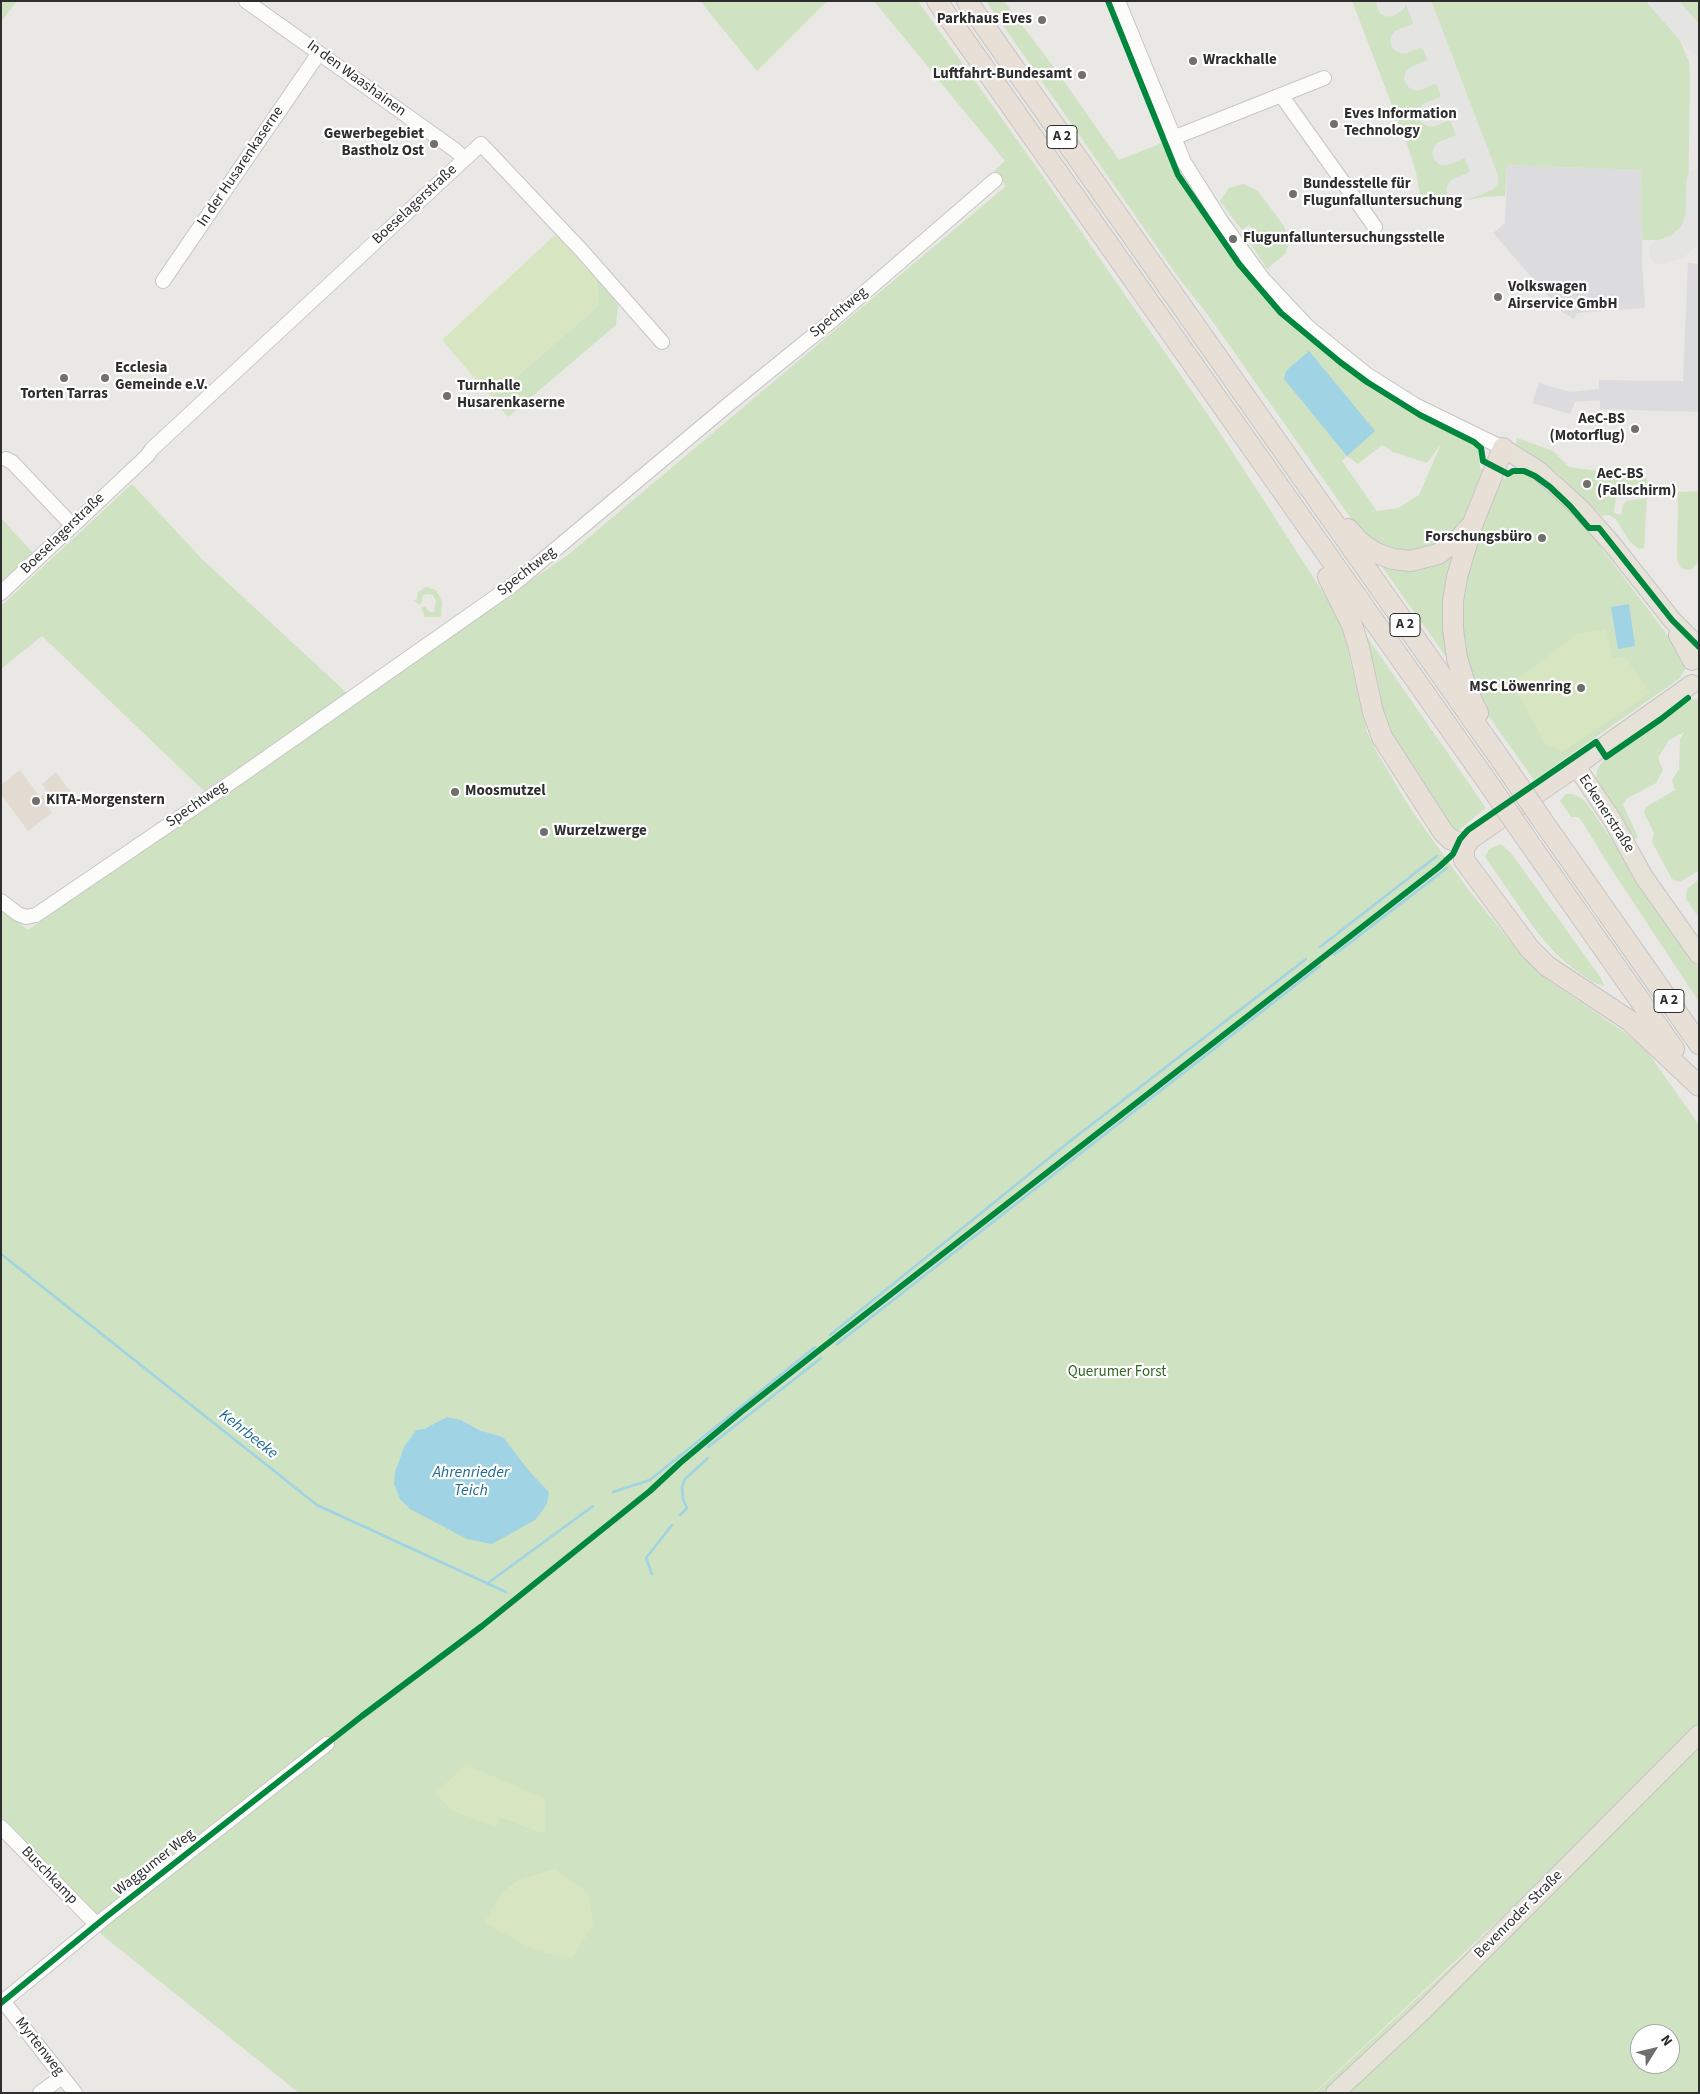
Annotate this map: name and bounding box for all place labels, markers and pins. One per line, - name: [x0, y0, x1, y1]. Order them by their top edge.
- place label: Parkhaus Eves: [937, 11, 1032, 29]
- marker: Parkhaus Eves: [1036, 14, 1048, 26]
- place label: Wrackhalle: [1203, 52, 1277, 70]
- marker: Wrackhalle: [1187, 55, 1199, 67]
- place label: Luftfahrt-Bundesamt: [933, 66, 1072, 84]
- marker: Luftfahrt-Bundesamt: [1076, 69, 1088, 81]
- place label: Eves Information Technology: [1344, 106, 1457, 141]
- marker: Eves Information Technology: [1328, 118, 1340, 130]
- place label: Gewerbegebiet Bastholz Ost: [324, 126, 424, 161]
- marker: Gewerbegebiet Bastholz Ost: [428, 138, 440, 150]
- place label: Bundesstelle für Flugunfalluntersuchung: [1303, 176, 1462, 211]
- marker: Bundesstelle für Flugunfalluntersuchung: [1287, 188, 1299, 200]
- place label: Flugunfalluntersuchungsstelle: [1243, 230, 1445, 248]
- marker: Flugunfalluntersuchungsstelle: [1227, 233, 1239, 245]
- place label: Volkswagen Airservice GmbH: [1508, 279, 1618, 314]
- marker: Volkswagen Airservice GmbH: [1492, 291, 1504, 303]
- place label: Ecclesia Gemeinde e.V.: [115, 360, 208, 395]
- marker: Torten Tarras: [58, 372, 70, 384]
- marker: Ecclesia Gemeinde e.V.: [99, 372, 111, 384]
- place label: Turnhalle Husarenkaserne: [457, 378, 565, 413]
- place label: Torten Tarras: [20, 386, 108, 404]
- marker: Turnhalle Husarenkaserne: [441, 390, 453, 402]
- place label: AeC-BS (Motorflug): [1550, 411, 1625, 446]
- marker: AeC-BS (Motorflug): [1629, 423, 1641, 435]
- place label: AeC-BS (Fallschirm): [1597, 466, 1676, 501]
- marker: AeC-BS (Fallschirm): [1581, 478, 1593, 490]
- place label: Forschungsbüro: [1425, 529, 1532, 547]
- marker: Forschungsbüro: [1536, 532, 1548, 544]
- place label: MSC Löwenring: [1469, 679, 1571, 697]
- marker: MSC Löwenring: [1575, 682, 1587, 694]
- place label: Moosmutzel: [465, 783, 546, 801]
- marker: Moosmutzel: [449, 786, 461, 798]
- place label: KITA-Morgenstern: [46, 792, 165, 810]
- marker: KITA-Morgenstern: [30, 795, 42, 807]
- place label: Wurzelzwerge: [554, 823, 647, 841]
- marker: Wurzelzwerge: [538, 826, 550, 838]

